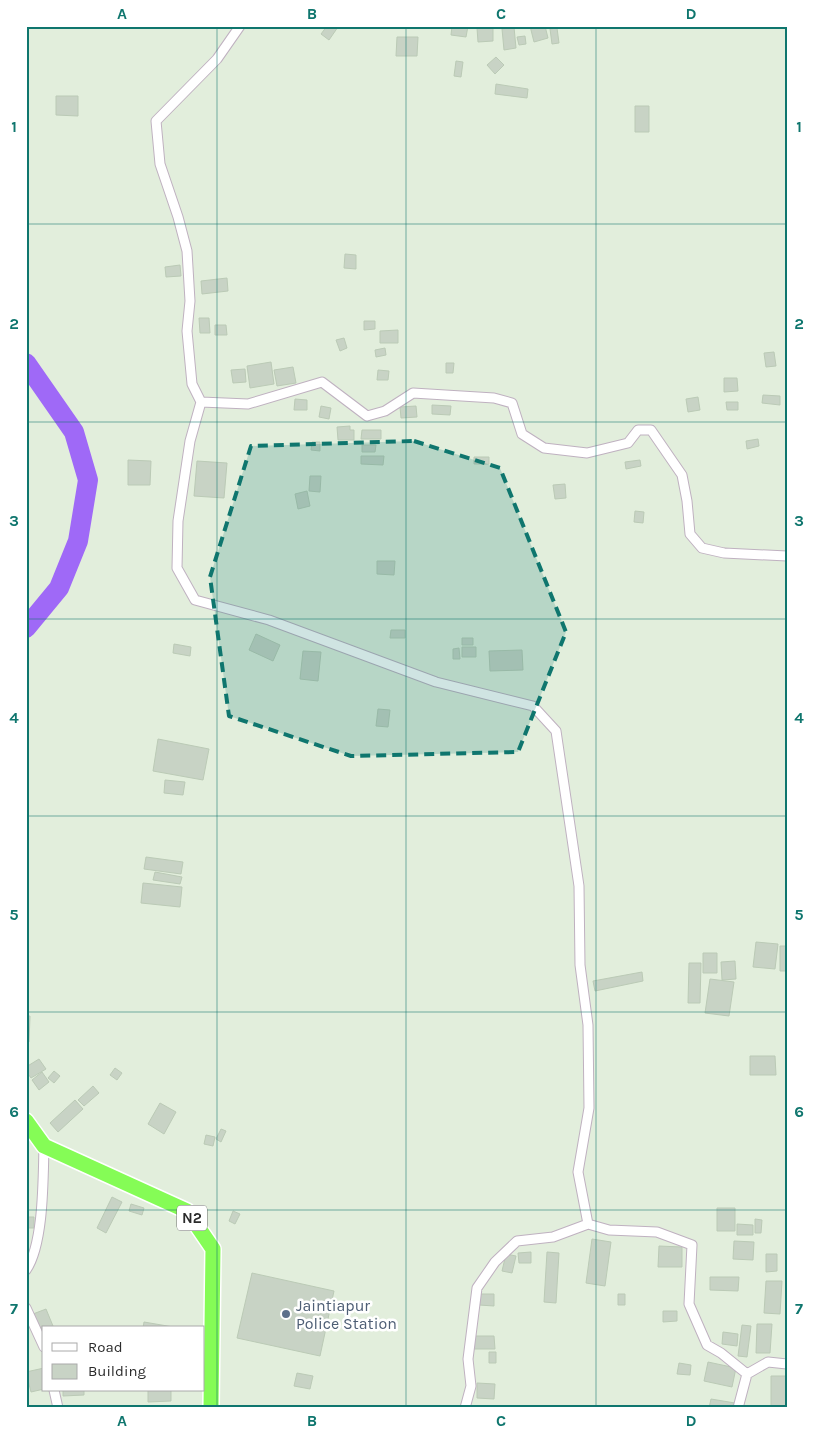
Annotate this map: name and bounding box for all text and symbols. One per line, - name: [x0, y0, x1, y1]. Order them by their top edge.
- text: A: [117, 4, 127, 23]
- text: B: [307, 4, 317, 23]
- text: C: [496, 4, 506, 23]
- text: D: [686, 4, 697, 23]
- text: 1: [11, 117, 17, 136]
- text: 1: [796, 117, 802, 136]
- text: 2: [9, 314, 19, 333]
- text: 2: [794, 314, 804, 333]
- text: 3: [9, 511, 19, 530]
- text: 3: [794, 511, 804, 530]
- text: 4: [9, 708, 19, 727]
- text: 4: [794, 708, 804, 727]
- text: 5: [9, 905, 19, 924]
- text: 5: [794, 905, 804, 924]
- text: 6: [9, 1102, 19, 1121]
- text: 6: [794, 1102, 804, 1121]
- road number: N2: [177, 1206, 207, 1230]
- place label: Jaintiapur Police Station: [296, 1296, 397, 1333]
- text: 7: [10, 1299, 18, 1318]
- text: 7: [795, 1299, 803, 1318]
- marker: Jaintiapur Police Station: [280, 1308, 292, 1320]
- legend: [42, 1326, 205, 1392]
- text: Road: [88, 1338, 123, 1356]
- text: Building: [88, 1362, 146, 1380]
- text: A: [117, 1411, 127, 1430]
- text: B: [307, 1411, 317, 1430]
- text: C: [496, 1411, 506, 1430]
- text: D: [686, 1411, 697, 1430]

